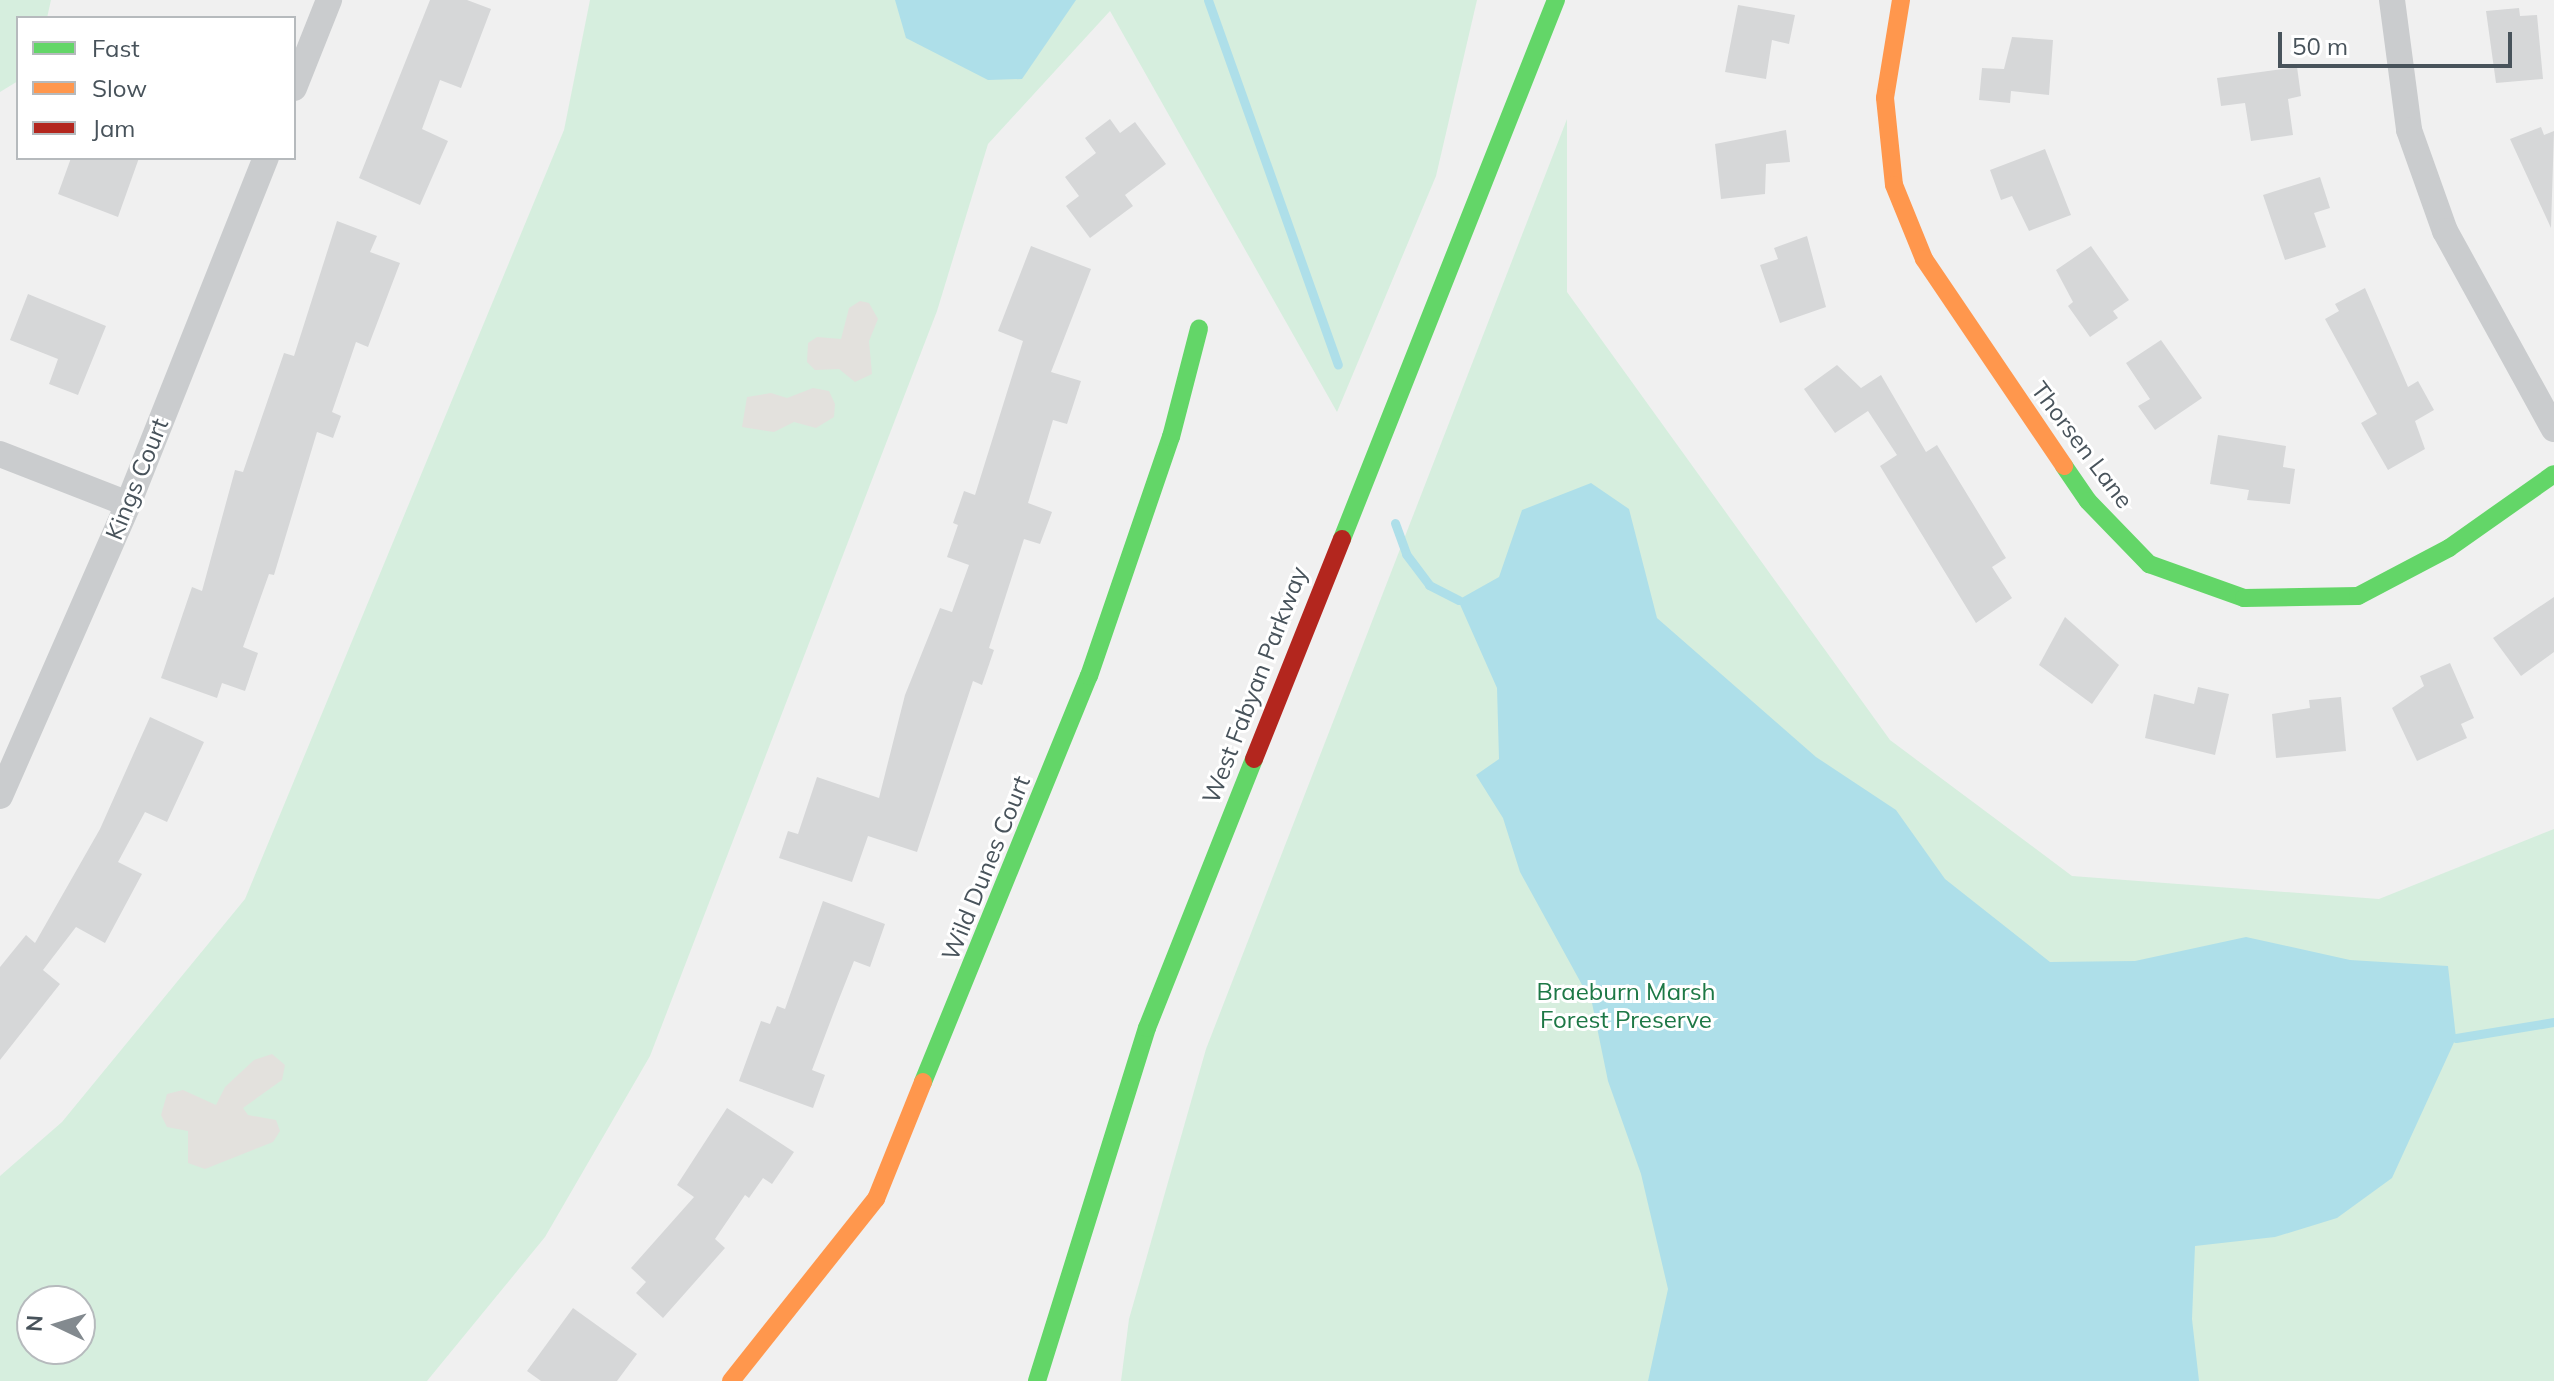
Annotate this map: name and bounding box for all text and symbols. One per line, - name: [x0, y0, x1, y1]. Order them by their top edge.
- legend: [16, 16, 296, 160]
- scale bar: [2282, 16, 2516, 66]
- text: 50 m: [2292, 31, 2348, 61]
- text: Fast: [92, 33, 140, 63]
- text: Slow: [92, 73, 147, 103]
- text: Jam: [92, 113, 135, 143]
- street label: Thorsen Lane: [2025, 376, 2139, 514]
- street label: Kings Court: [100, 414, 174, 544]
- street label: West Fabyan Parkway: [1197, 562, 1313, 808]
- street label: Wild Dunes Court: [936, 771, 1036, 965]
- park label: Braeburn Marsh Forest Preserve: [1536, 978, 1716, 1034]
- north arrow: [16, 1285, 96, 1365]
- text: N: [20, 1314, 49, 1333]

